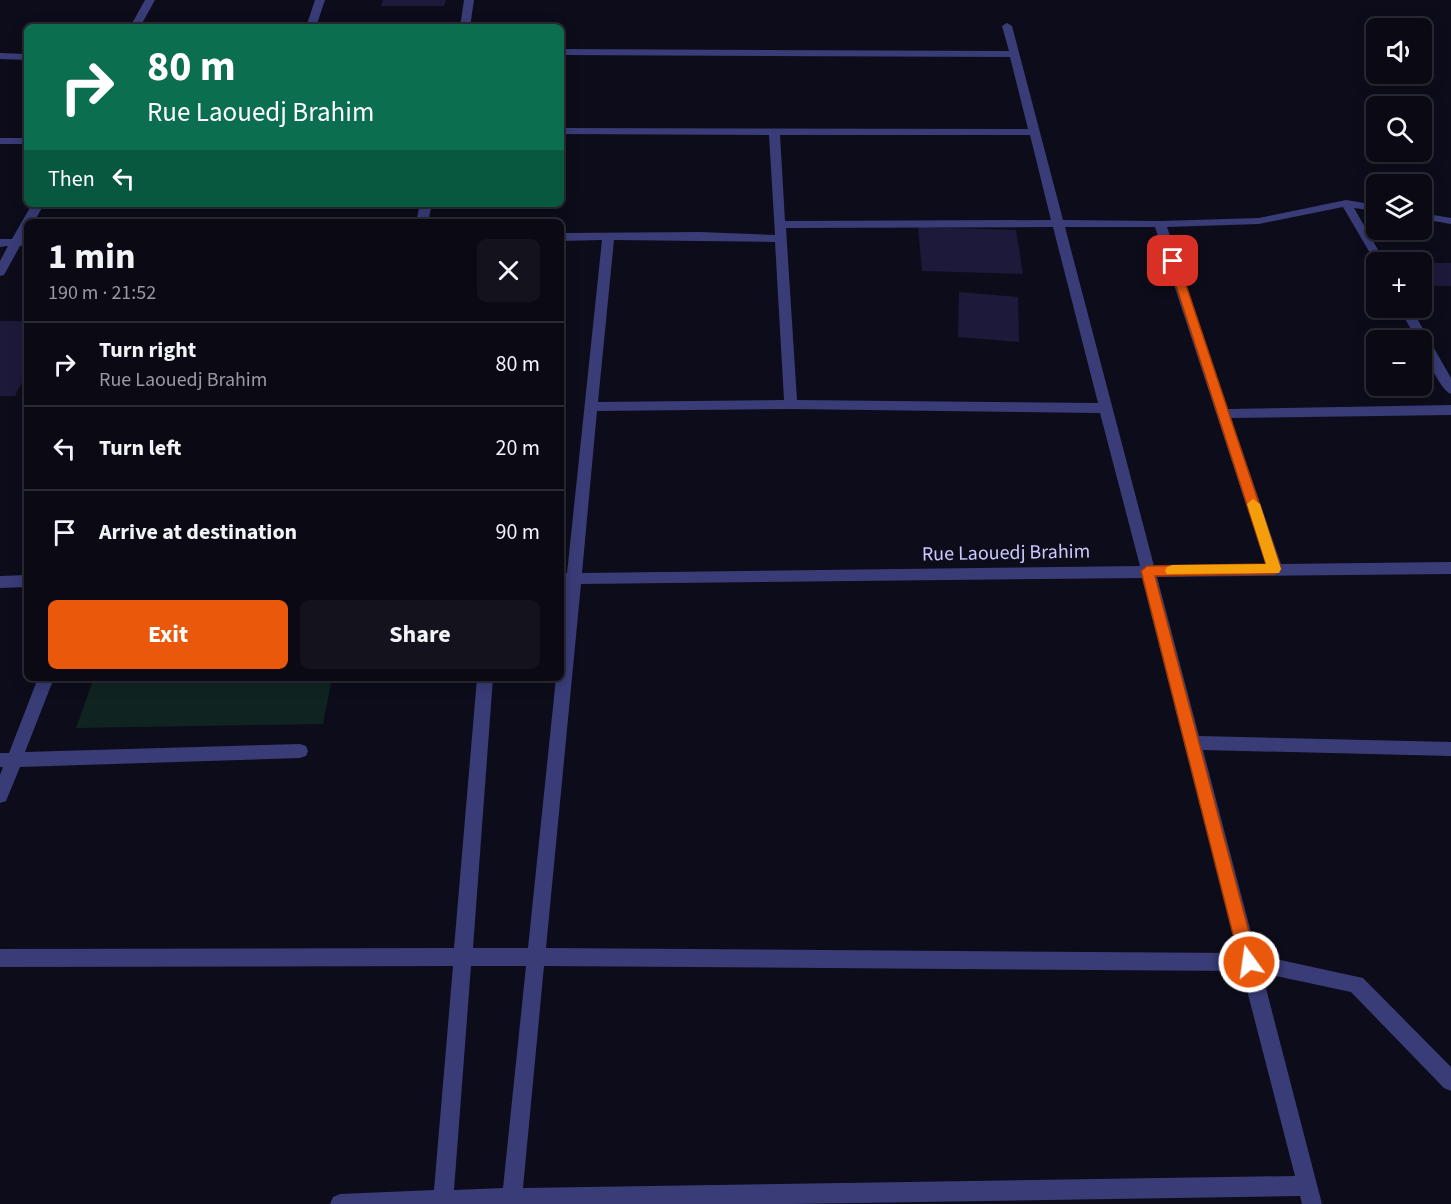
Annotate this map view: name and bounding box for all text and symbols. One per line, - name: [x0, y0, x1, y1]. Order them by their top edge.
- map controls: [1366, 18, 1432, 396]
- button: sound: [1366, 18, 1432, 84]
- text: 80 m: [147, 37, 236, 97]
- icon: right: [48, 48, 126, 126]
- text: Rue Laouedj Brahim: [147, 93, 374, 132]
- button: search: [1366, 96, 1432, 162]
- icon: left: [107, 162, 140, 195]
- text: Then: [48, 163, 95, 195]
- button: layers: [1366, 174, 1432, 240]
- text: 1 min: [48, 231, 136, 282]
- pin: [1147, 235, 1198, 286]
- button: close: [477, 239, 540, 302]
- icon: arrive: [1156, 244, 1189, 277]
- button: +: [1366, 252, 1432, 318]
- text: 190 m · 21:52: [48, 279, 156, 307]
- button: −: [1366, 330, 1432, 396]
- text: Turn right: [99, 334, 196, 366]
- icon: right: [48, 348, 81, 381]
- text: 80 m: [495, 348, 540, 380]
- text: Rue Laouedj Brahim: [99, 366, 267, 394]
- icon: left: [48, 432, 81, 465]
- text: Turn left: [99, 432, 181, 464]
- text: 20 m: [495, 432, 540, 464]
- icon: arrive: [48, 516, 81, 549]
- text: Arrive at destination: [99, 516, 297, 548]
- text: 90 m: [495, 516, 540, 548]
- street label: Rue Laouedj Brahim: [922, 538, 1090, 568]
- button: Exit: [48, 600, 288, 669]
- button: Share: [300, 600, 540, 669]
- position arrow: [1217, 930, 1281, 994]

